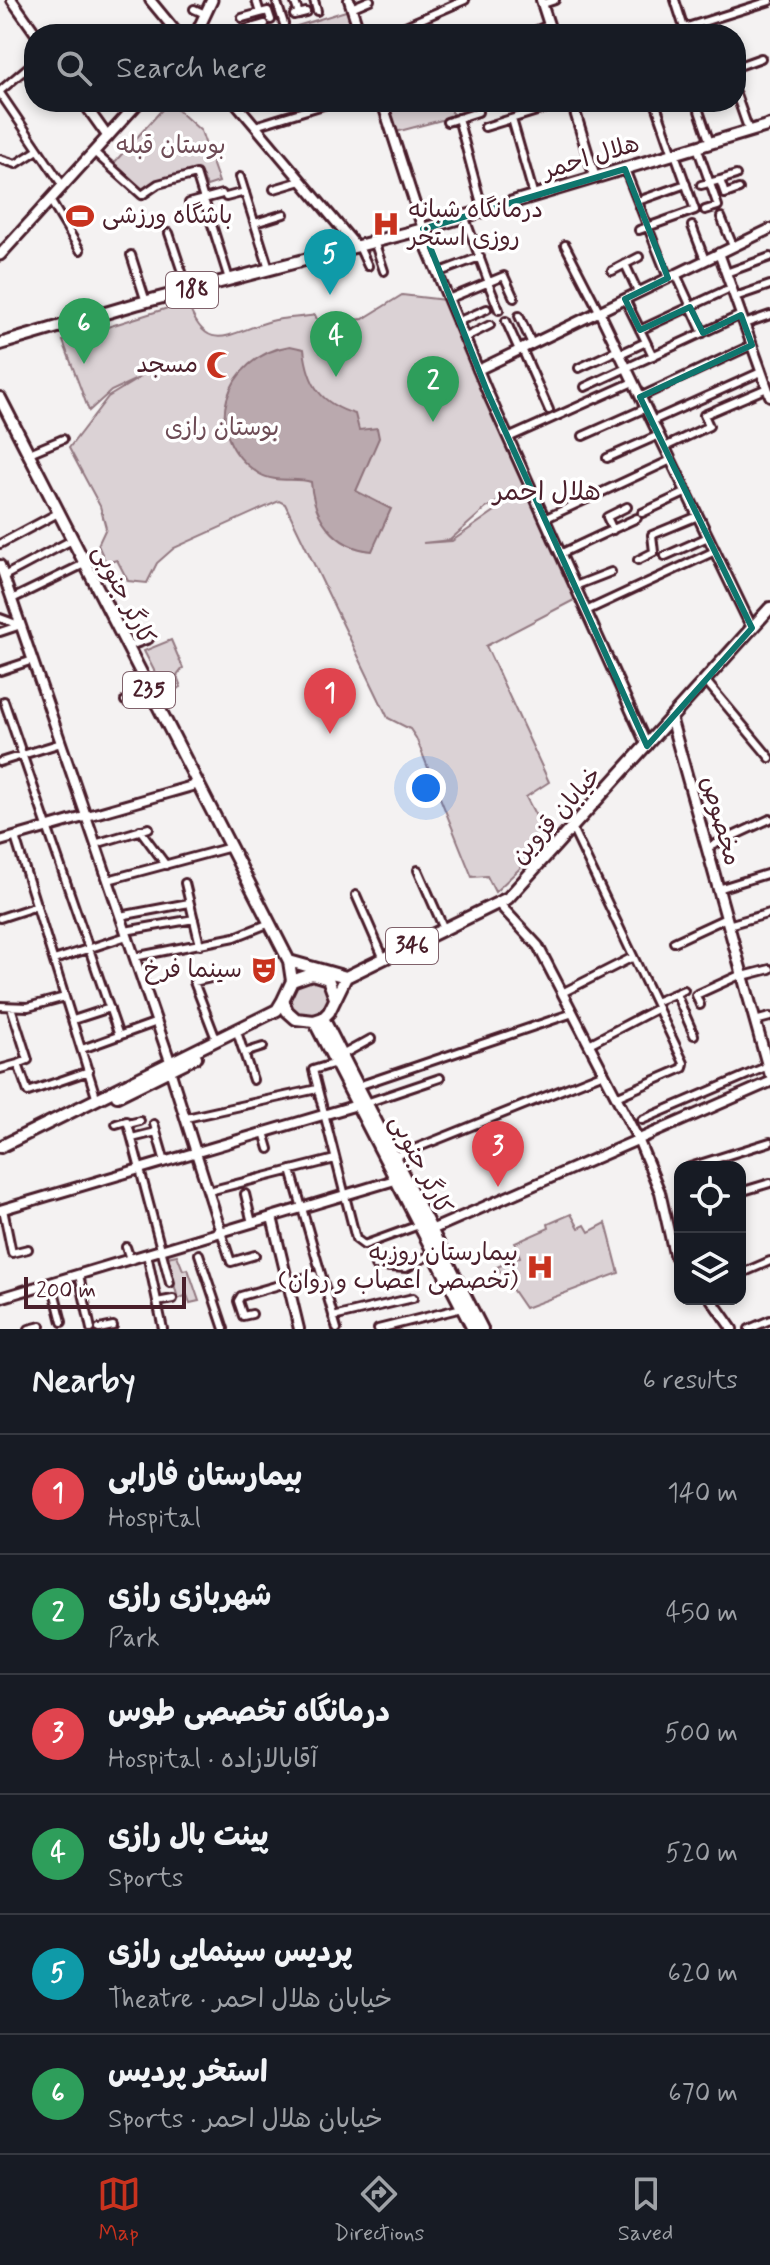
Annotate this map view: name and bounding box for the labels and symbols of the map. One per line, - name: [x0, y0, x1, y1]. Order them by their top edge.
- street label: هلال احمر: [537, 129, 643, 188]
- park label: بوستان قبله: [116, 131, 226, 162]
- place label: درمانگاه شبانه روزی استخر: [406, 195, 543, 254]
- sports icon: باشگاه ورزشی: [65, 201, 95, 231]
- place label: باشگاه ورزشی: [102, 201, 233, 232]
- hospital icon: درمانگاه شبانه روزی استخر: [371, 209, 401, 239]
- pin: 5: [304, 229, 356, 295]
- road number: 188: [166, 272, 218, 308]
- pin: 6: [58, 298, 110, 364]
- pin: 4: [310, 311, 362, 377]
- place label: مسجد: [136, 350, 198, 381]
- mosque icon: مسجد: [205, 350, 235, 380]
- pin: 2: [407, 356, 459, 422]
- park label: بوستان رازی: [165, 413, 279, 444]
- district label: هلال احمر: [491, 476, 601, 510]
- street label: کارگر جنوبی: [85, 540, 161, 650]
- pin: 1: [304, 668, 356, 734]
- road number: 235: [123, 672, 175, 708]
- street label: خیابان قزوین: [505, 761, 609, 871]
- your location: [406, 768, 446, 808]
- street label: مخصوص: [692, 773, 748, 869]
- road number: 346: [386, 928, 438, 964]
- place label: سینما فرخ: [144, 955, 242, 986]
- theatre icon: سینما فرخ: [249, 955, 279, 985]
- street label: کارگر جنوبی: [382, 1110, 458, 1220]
- pin: 3: [472, 1121, 524, 1187]
- place label: بیمارستان روزبه (تخصصی اعصاب و روان): [278, 1238, 518, 1297]
- hospital icon: بیمارستان روزبه (تخصصی اعصاب و روان): [525, 1252, 555, 1282]
- scale bar: [24, 1273, 186, 1309]

